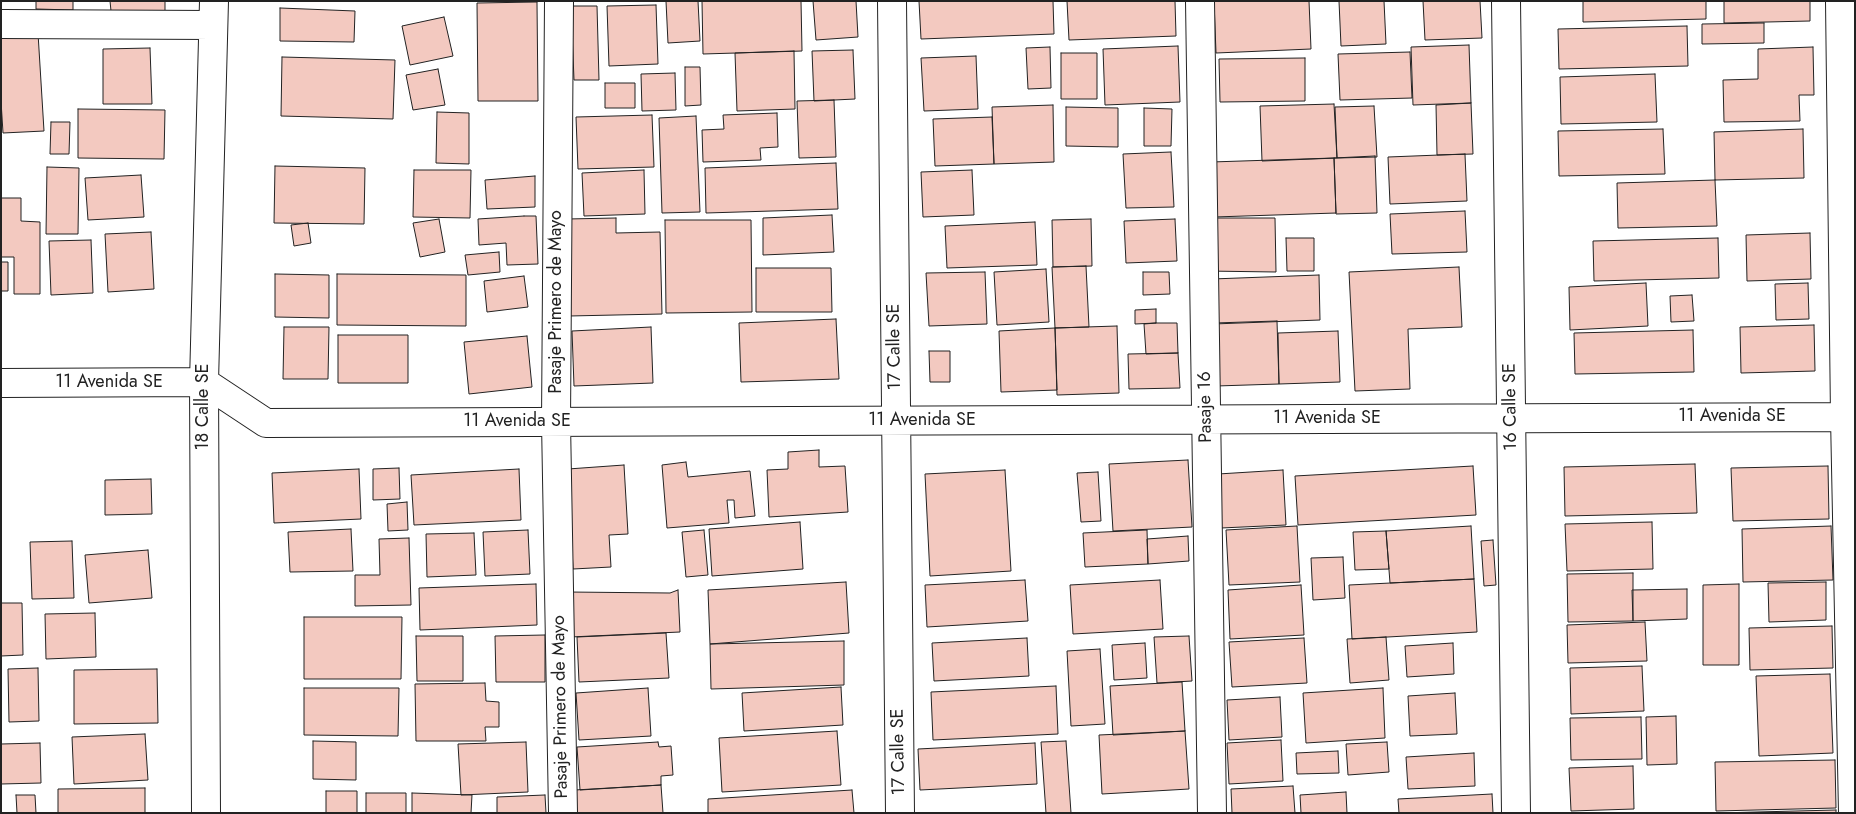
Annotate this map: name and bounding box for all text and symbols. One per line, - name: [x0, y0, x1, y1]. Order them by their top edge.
- street label: Pasaje Primero de Mayo: [546, 210, 568, 394]
- street label: 17 Calle SE: [883, 303, 907, 391]
- street label: 18 Calle SE: [193, 363, 215, 451]
- street label: 16 Calle SE: [1499, 363, 1523, 451]
- street label: Pasaje 16: [1195, 371, 1217, 443]
- street label: 11 Avenida SE: [55, 372, 163, 394]
- street label: 11 Avenida SE: [1678, 406, 1786, 428]
- street label: 11 Avenida SE: [1273, 408, 1381, 430]
- street label: 11 Avenida SE: [868, 410, 976, 432]
- street label: 11 Avenida SE: [463, 411, 571, 433]
- street label: Pasaje Primero de Mayo: [549, 615, 573, 799]
- street label: 17 Calle SE: [887, 708, 911, 796]

